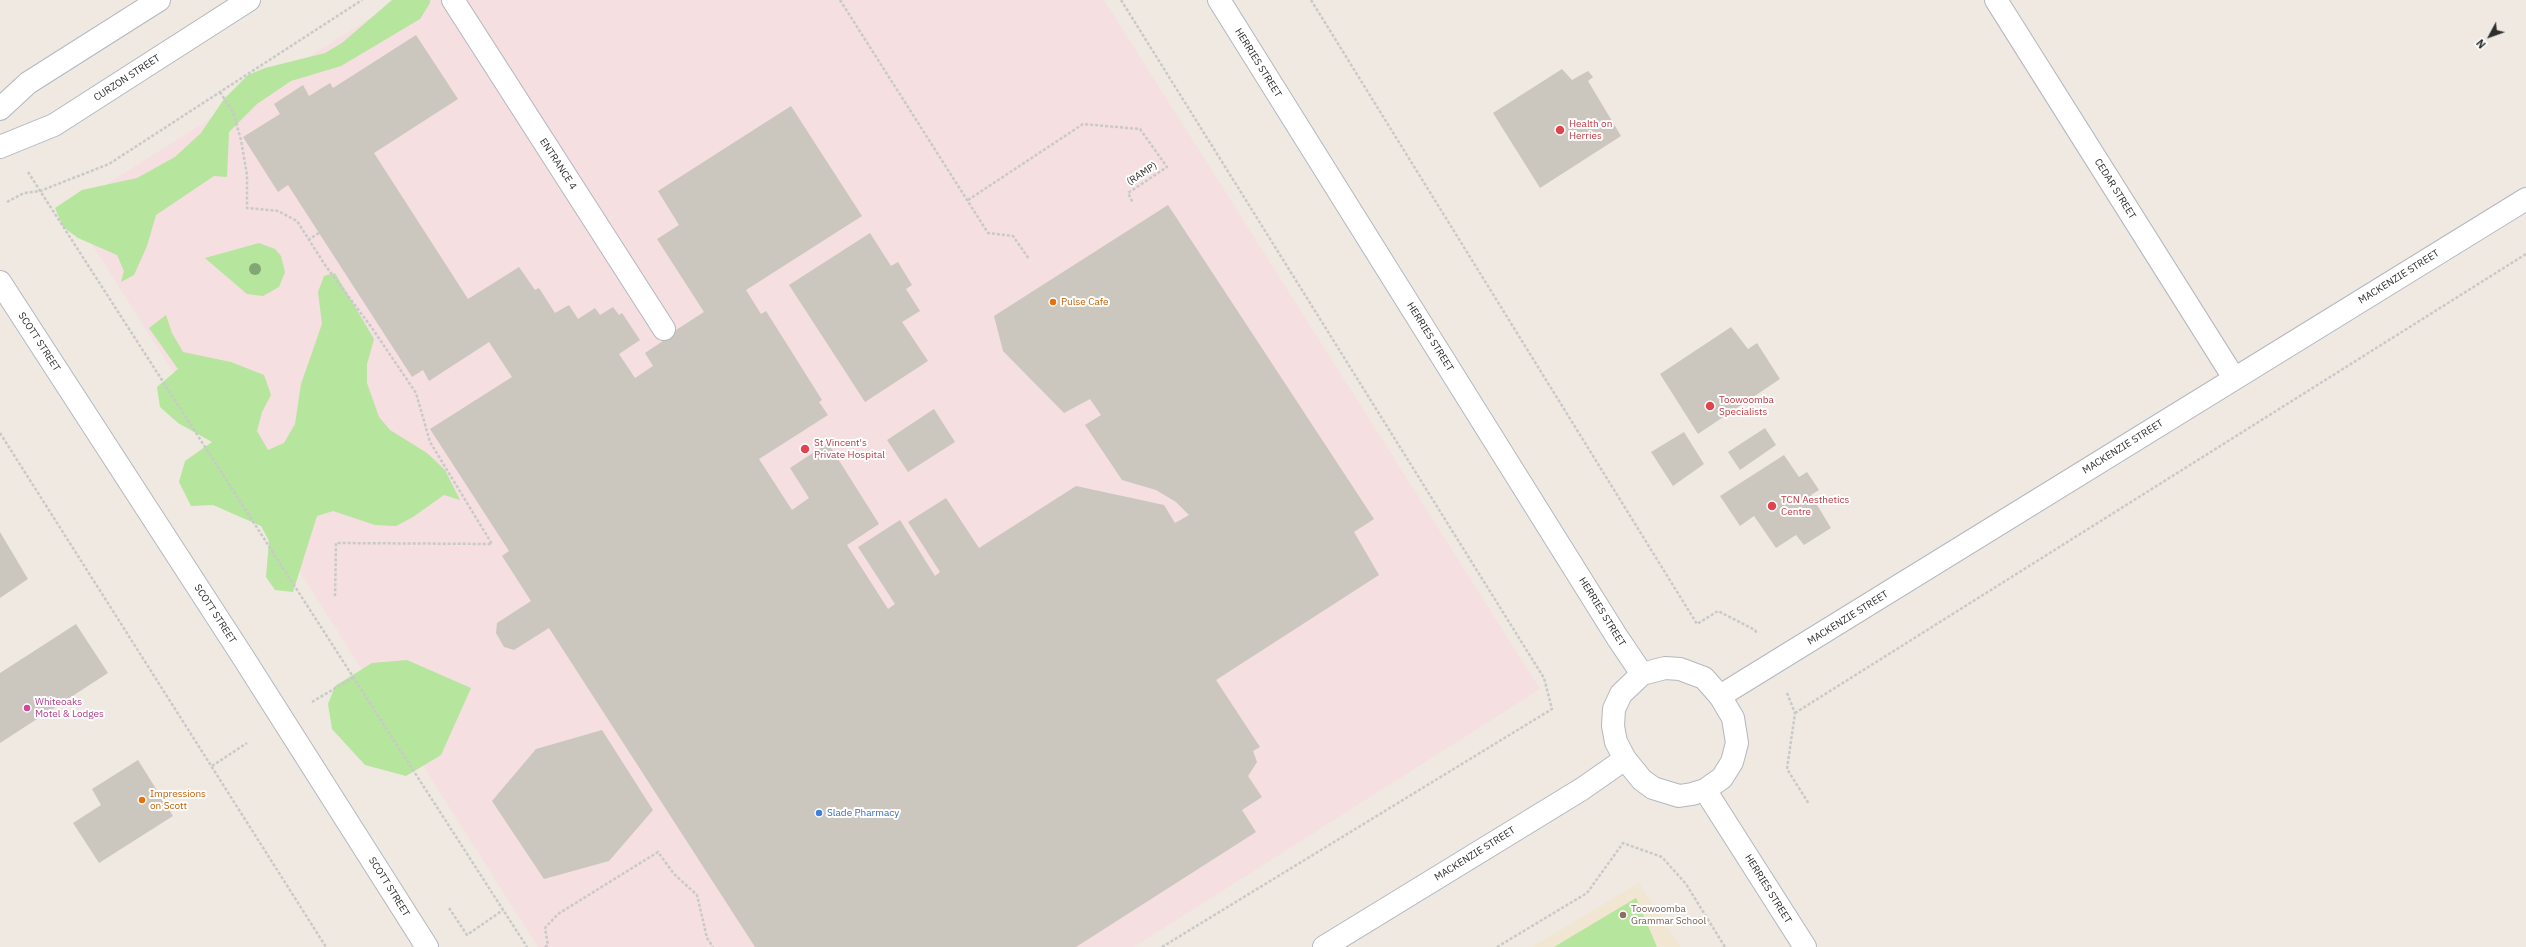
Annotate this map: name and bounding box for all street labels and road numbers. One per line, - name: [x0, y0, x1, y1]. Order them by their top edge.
- street label: HERRIES STREET: [1232, 26, 1284, 100]
- street label: CURZON STREET: [92, 52, 162, 104]
- street label: ENTRANCE 4: [537, 136, 579, 192]
- street label: CEDAR STREET: [2092, 157, 2138, 221]
- street label: (RAMP): [1125, 160, 1159, 188]
- street label: MACKENZIE STREET: [2356, 247, 2442, 307]
- street label: HERRIES STREET: [1404, 300, 1456, 374]
- street label: SCOTT STREET: [15, 310, 63, 374]
- street label: MACKENZIE STREET: [2080, 417, 2166, 477]
- street label: HERRIES STREET: [1576, 575, 1628, 649]
- street label: SCOTT STREET: [191, 582, 239, 646]
- street label: MACKENZIE STREET: [1805, 588, 1891, 648]
- street label: MACKENZIE STREET: [1432, 824, 1518, 884]
- street label: HERRIES STREET: [1742, 852, 1794, 926]
- street label: SCOTT STREET: [366, 855, 412, 919]

